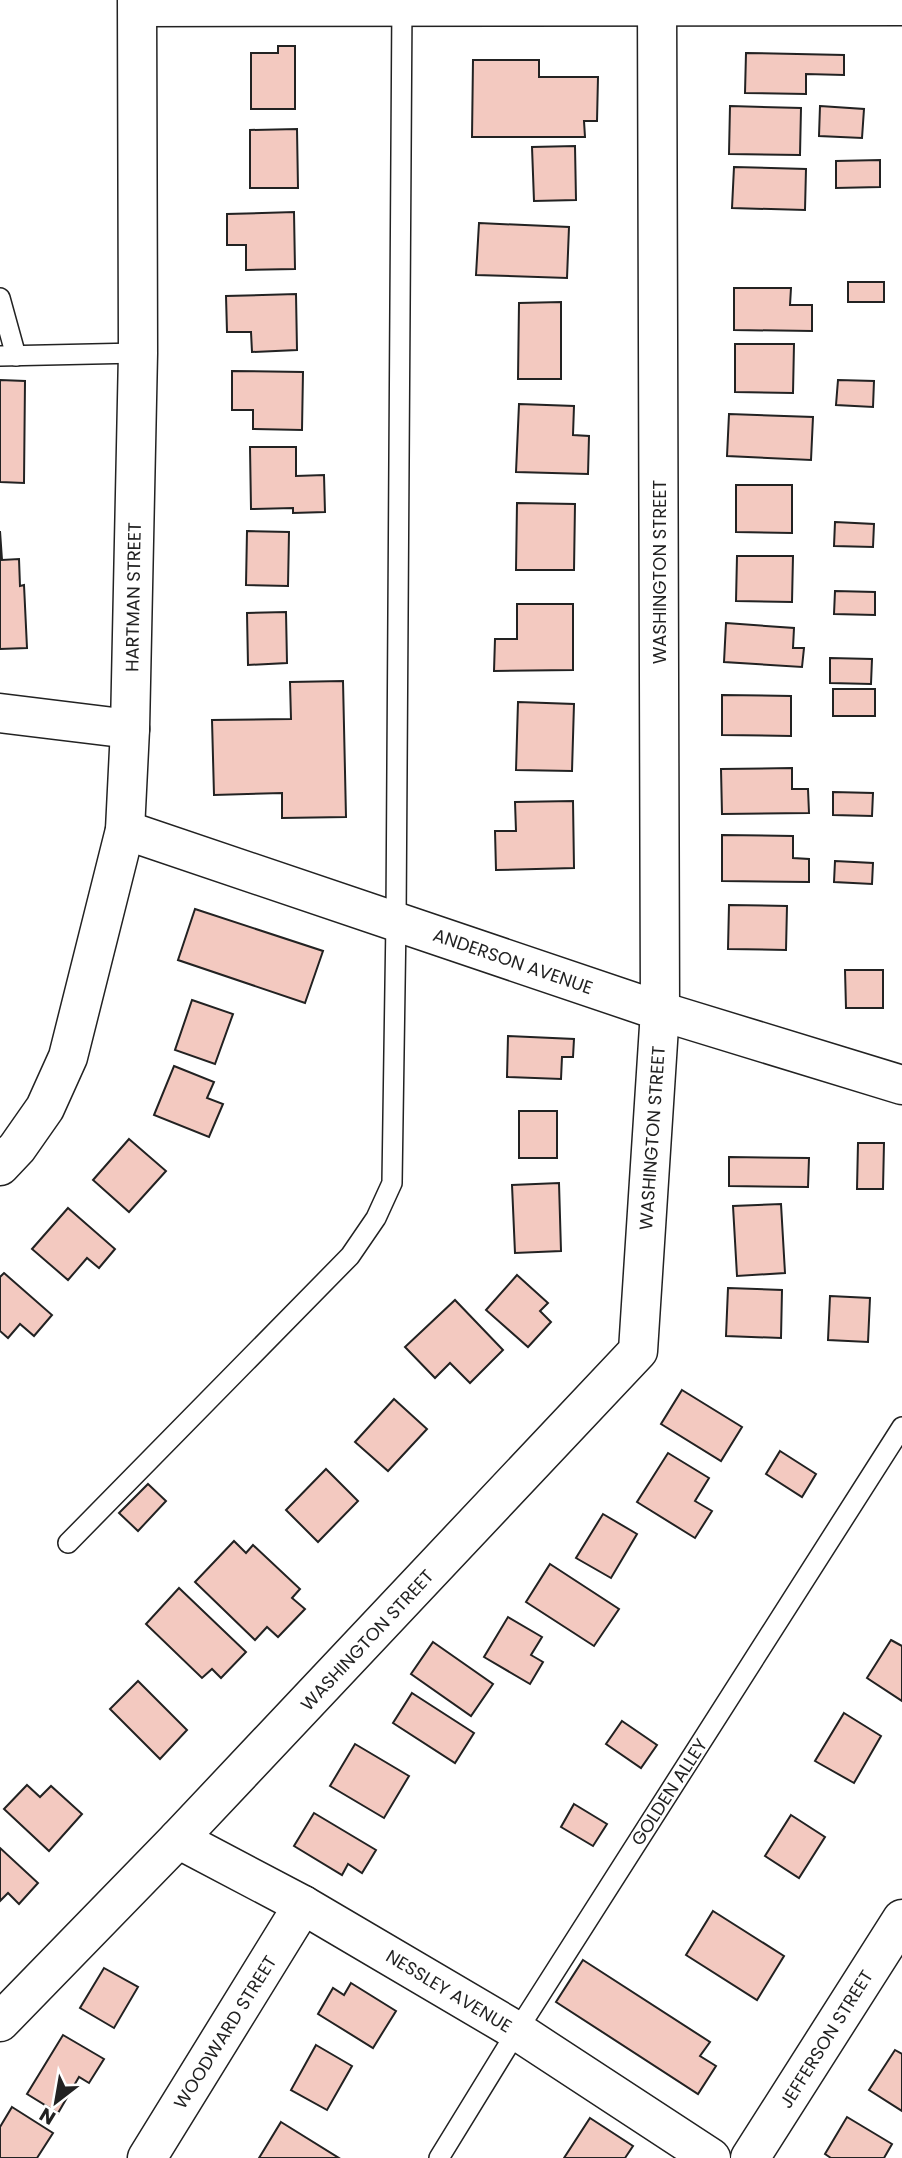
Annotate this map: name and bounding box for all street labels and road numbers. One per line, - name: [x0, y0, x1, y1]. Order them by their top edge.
- street label: WASHINGTON STREET: [647, 479, 672, 664]
- street label: HARTMAN STREET: [119, 522, 147, 672]
- street label: ANDERSON AVENUE: [430, 922, 596, 1000]
- street label: WASHINGTON STREET: [633, 1045, 671, 1231]
- street label: WASHINGTON STREET: [295, 1564, 439, 1716]
- street label: GOLDEN ALLEY: [625, 1733, 713, 1850]
- street label: NESSLEY AVENUE: [381, 1943, 517, 2039]
- street label: WOODWARD STREET: [168, 1950, 282, 2113]
- street label: JEFFERSON STREET: [773, 1965, 879, 2113]

